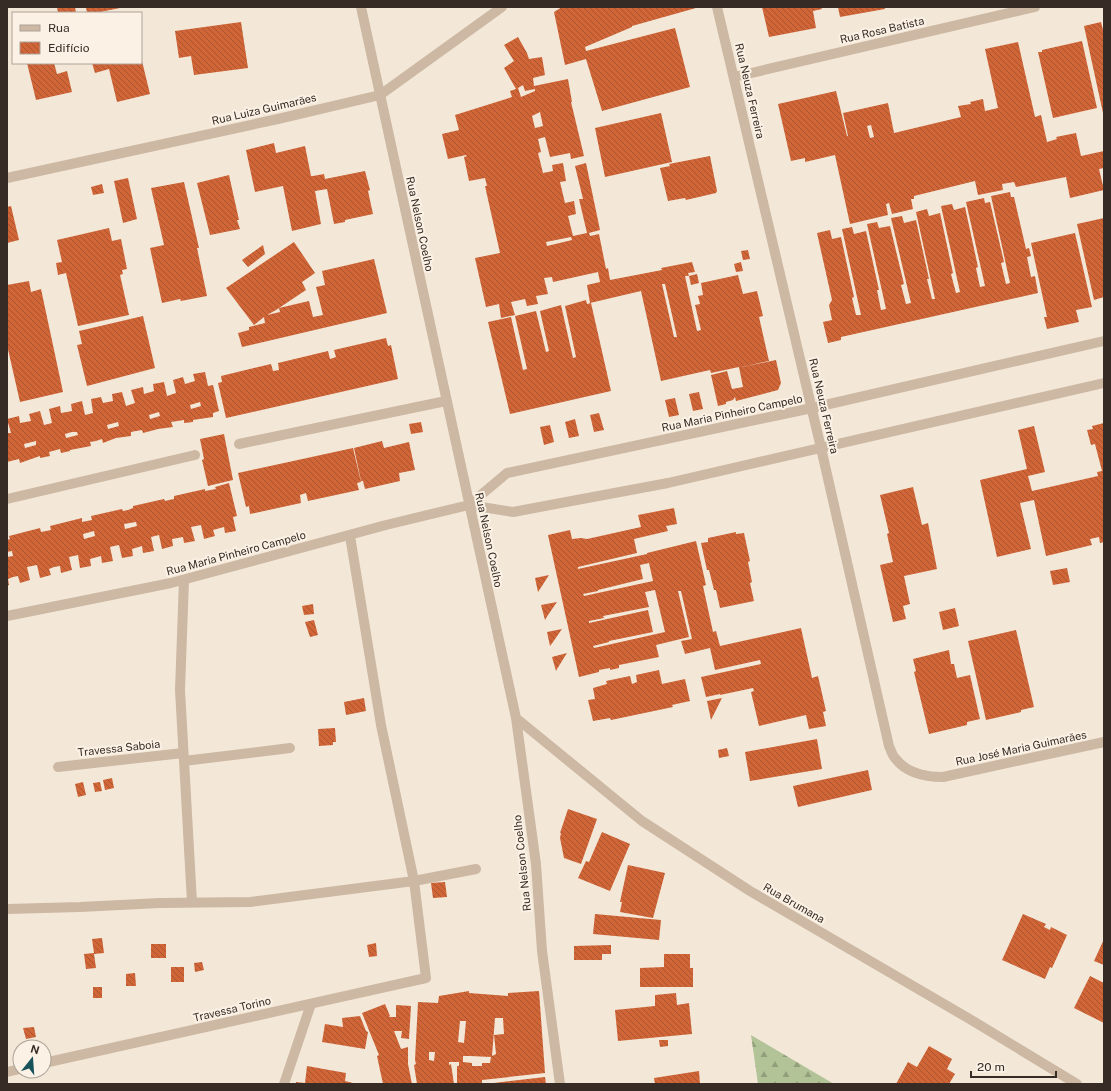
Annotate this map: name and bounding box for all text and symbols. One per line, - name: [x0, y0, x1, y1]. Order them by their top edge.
- legend: [12, 12, 142, 64]
- street label: Rua Rosa Batista: [839, 14, 925, 46]
- text: Rua: [48, 21, 70, 35]
- text: Edifício: [48, 41, 90, 55]
- street label: Rua Neuza Ferreira: [733, 42, 767, 140]
- street label: Rua Luiza Guimarães: [211, 91, 318, 127]
- street label: Rua Nelson Coelho: [404, 175, 436, 273]
- street label: Rua Neuza Ferreira: [807, 357, 841, 455]
- street label: Rua Maria Pinheiro Campelo: [660, 392, 804, 434]
- street label: Rua Nelson Coelho: [473, 491, 505, 589]
- street label: Rua Maria Pinheiro Campelo: [165, 529, 307, 577]
- street label: Rua José Maria Guimarães: [954, 728, 1088, 768]
- street label: Travessa Saboia: [77, 738, 161, 758]
- street label: Rua Nelson Coelho: [511, 814, 533, 912]
- street label: Rua Brumana: [761, 881, 827, 925]
- street label: Travessa Torino: [192, 994, 272, 1024]
- north arrow: [12, 1039, 52, 1079]
- text: N: [29, 1042, 41, 1056]
- scale bar: [971, 1053, 1056, 1079]
- text: 20 m: [977, 1060, 1005, 1074]

